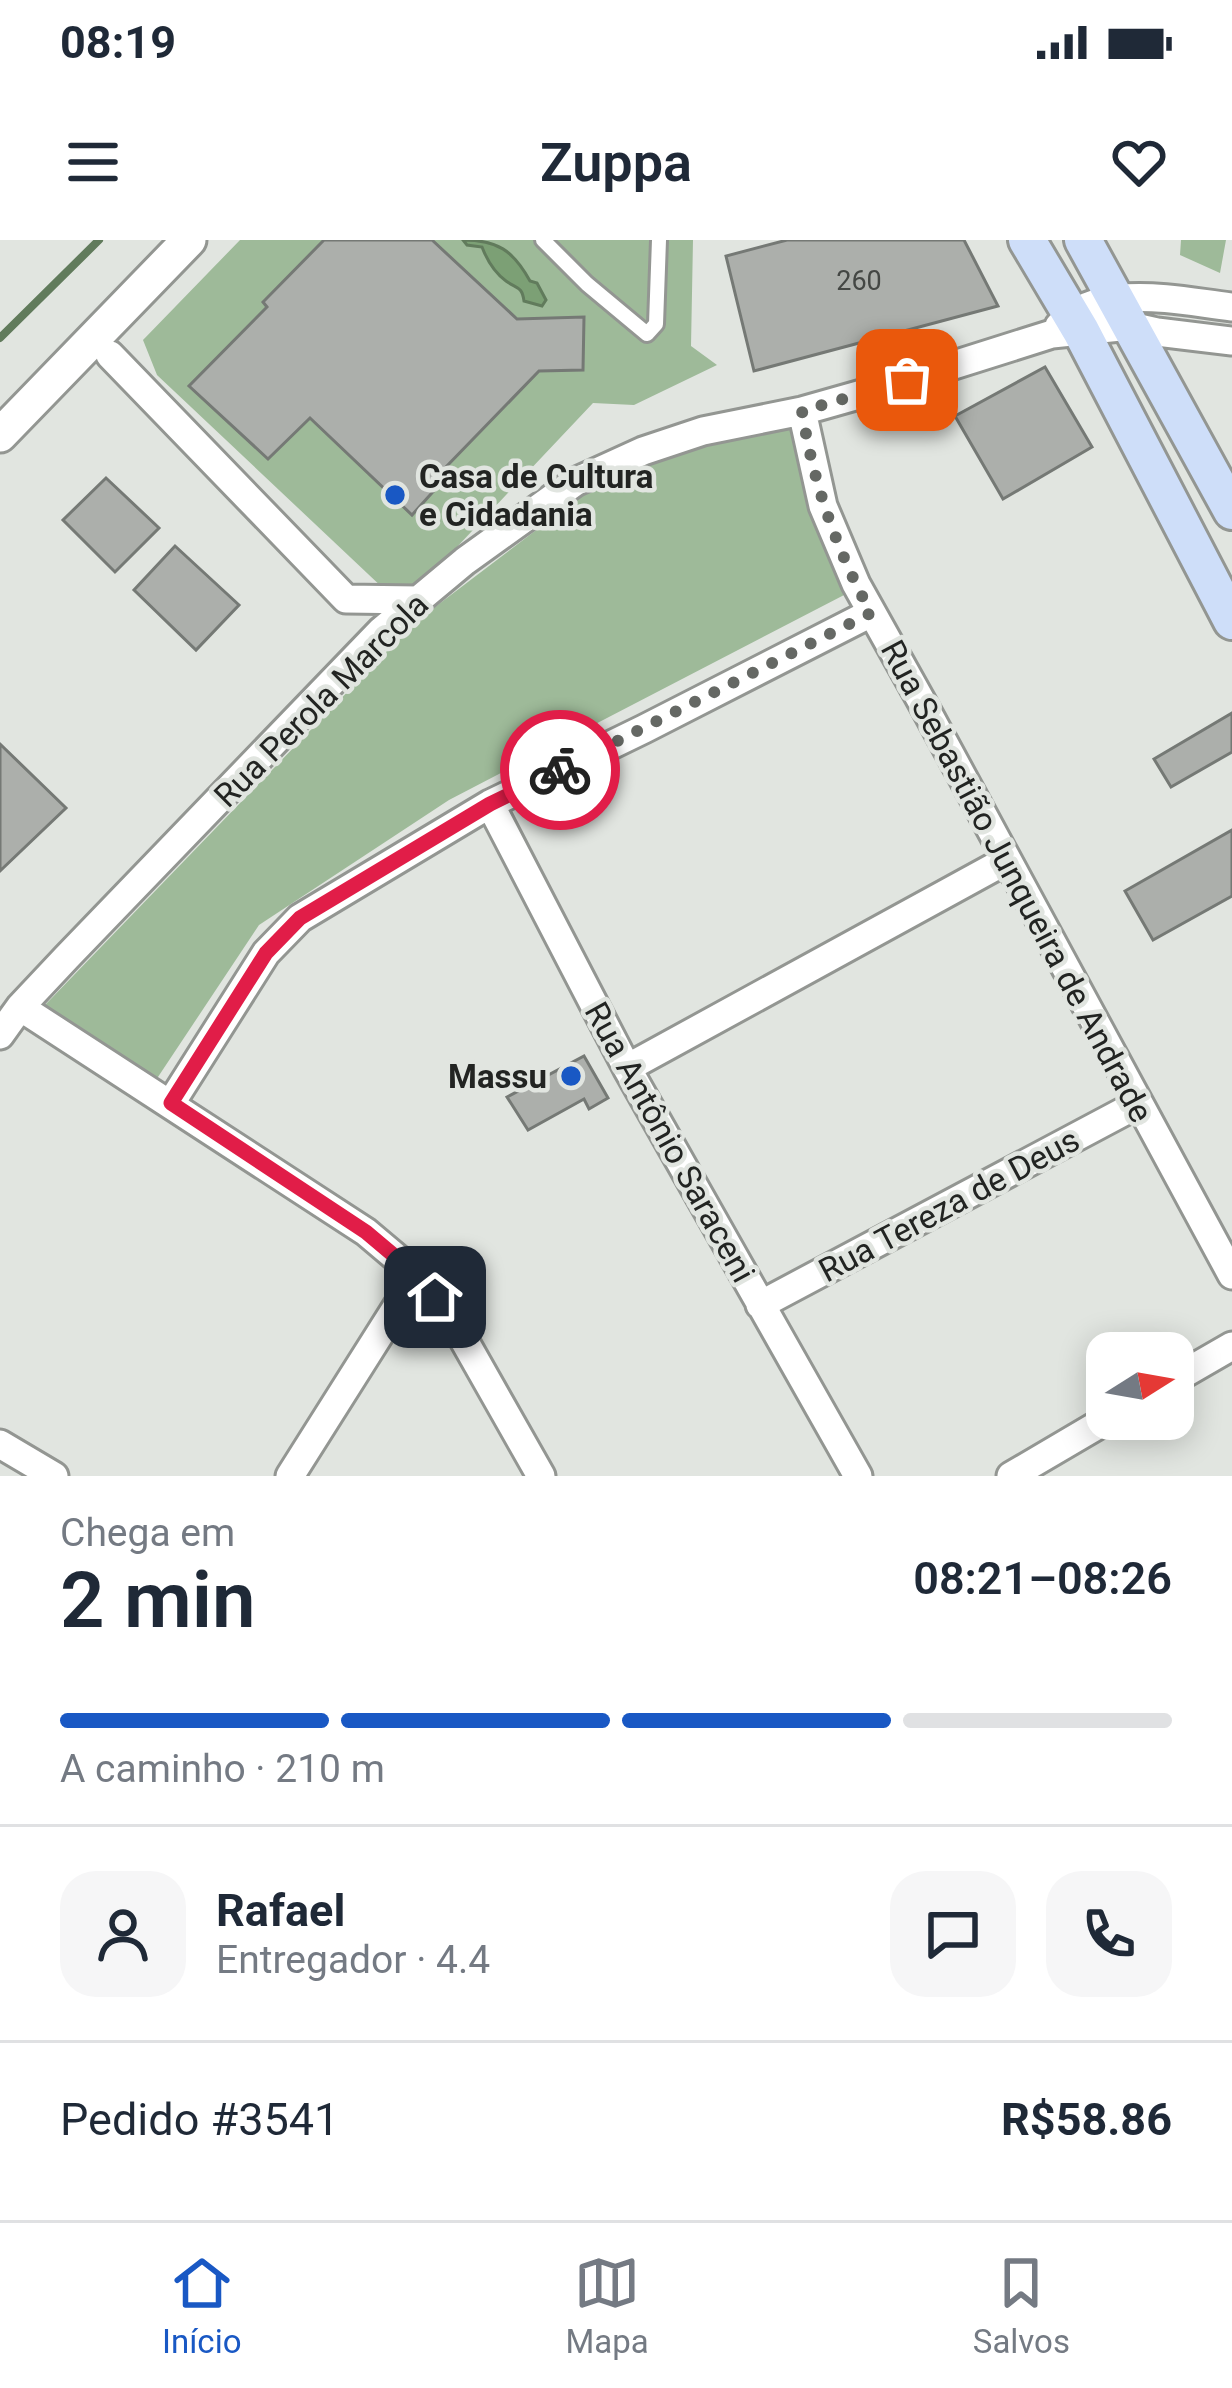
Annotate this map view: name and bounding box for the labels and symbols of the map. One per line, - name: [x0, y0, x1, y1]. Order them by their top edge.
- house number: 260: [836, 265, 882, 297]
- pin: [856, 329, 958, 431]
- place label: Casa de Cultura e Cidadania: [419, 457, 653, 534]
- marker: Casa de Cultura e Cidadania: [382, 482, 408, 508]
- street label: Rua Perola Marcola: [206, 585, 436, 815]
- street label: Rua Sebastião Junqueira de Andrade: [873, 633, 1161, 1129]
- courier: [500, 710, 620, 830]
- street label: Rua Antônio Saraceni: [577, 995, 763, 1289]
- place label: Massu: [448, 1057, 547, 1096]
- marker: Massu: [558, 1063, 584, 1089]
- street label: Rua Tereza de Deus: [812, 1120, 1086, 1290]
- pin: [384, 1246, 486, 1348]
- north arrow: [1086, 1332, 1194, 1440]

